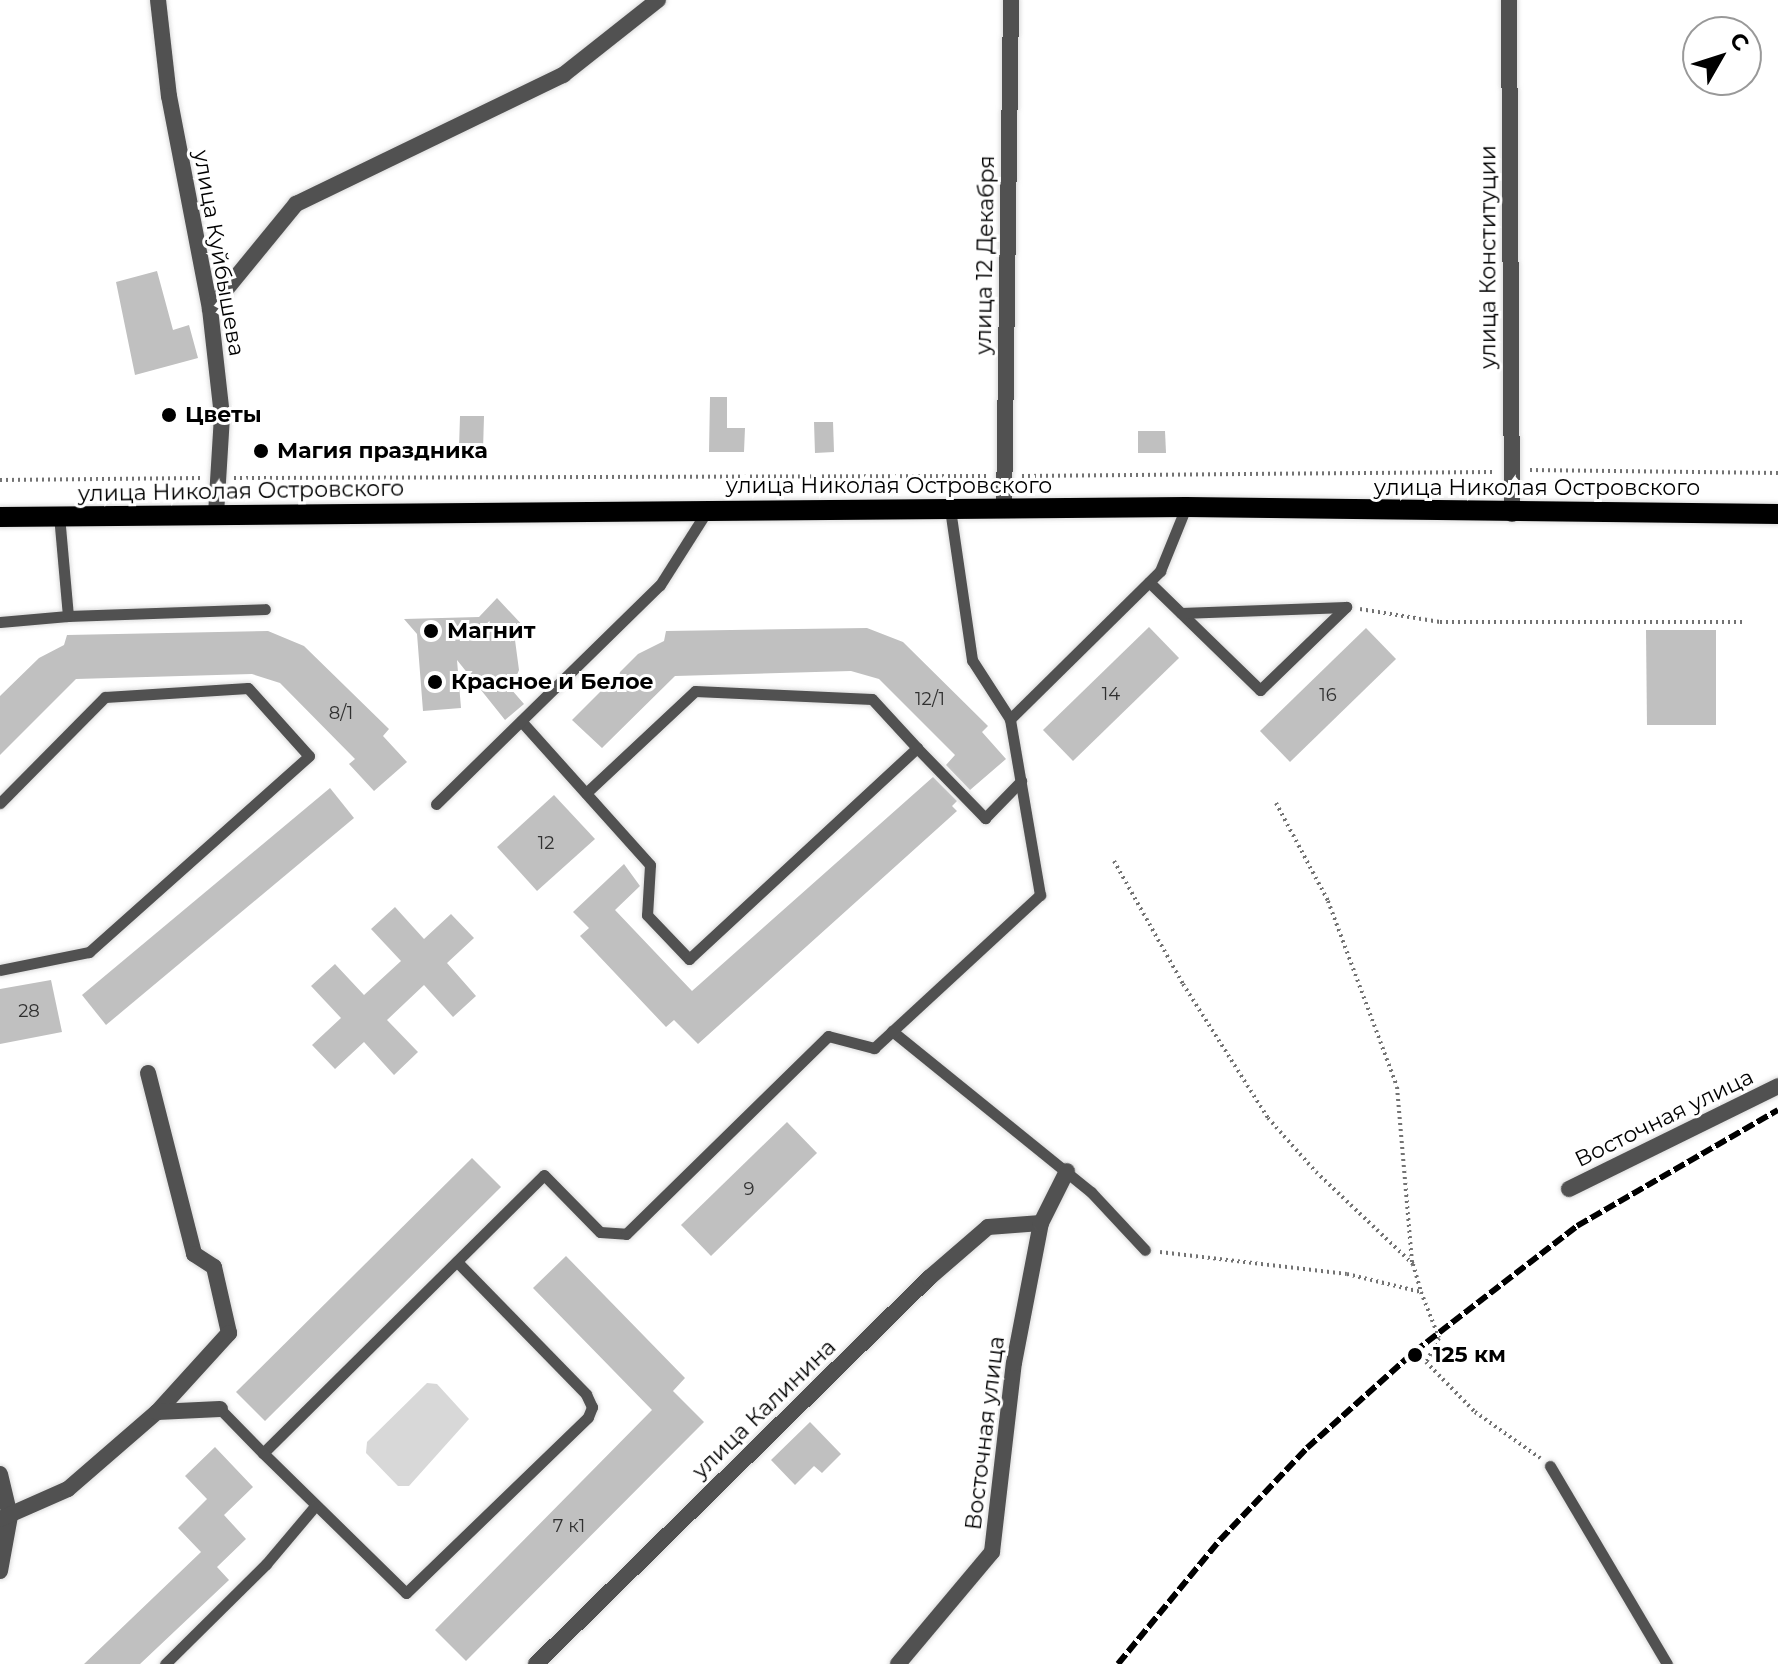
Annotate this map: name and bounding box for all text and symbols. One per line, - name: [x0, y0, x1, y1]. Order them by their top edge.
- north arrow: [1682, 16, 1762, 96]
- text: С: [1724, 27, 1755, 57]
- street label: улица Конституции: [1475, 145, 1501, 369]
- street label: улица Куйбышева: [188, 148, 250, 358]
- street label: улица 12 Декабря: [970, 155, 1000, 355]
- place label: Цветы: [185, 402, 262, 428]
- marker: Цветы: [160, 406, 178, 424]
- place label: Магия праздника: [277, 438, 488, 464]
- marker: Магия праздника: [252, 442, 270, 460]
- street label: улица Николая Островского: [726, 473, 1052, 499]
- street label: улица Николая Островского: [78, 475, 404, 507]
- street label: улица Николая Островского: [1374, 475, 1700, 501]
- place label: Магнит: [447, 618, 535, 644]
- marker: Магнит: [422, 622, 440, 640]
- place label: Красное и Белое: [451, 669, 654, 695]
- marker: Красное и Белое: [426, 673, 444, 691]
- house number: 14: [1102, 683, 1120, 705]
- house number: 16: [1319, 684, 1337, 706]
- house number: 12/1: [915, 688, 945, 710]
- house number: 8/1: [329, 702, 353, 724]
- house number: 12: [538, 832, 554, 854]
- house number: 28: [18, 1000, 40, 1022]
- street label: Восточная улица: [1571, 1063, 1757, 1173]
- house number: 9: [744, 1178, 754, 1200]
- street label: улица Калинина: [687, 1334, 841, 1484]
- street label: Восточная улица: [960, 1335, 1010, 1531]
- place label: 125 км: [1433, 1342, 1506, 1368]
- marker: 125 км: [1404, 1344, 1426, 1366]
- house number: 7 к1: [553, 1515, 585, 1537]

